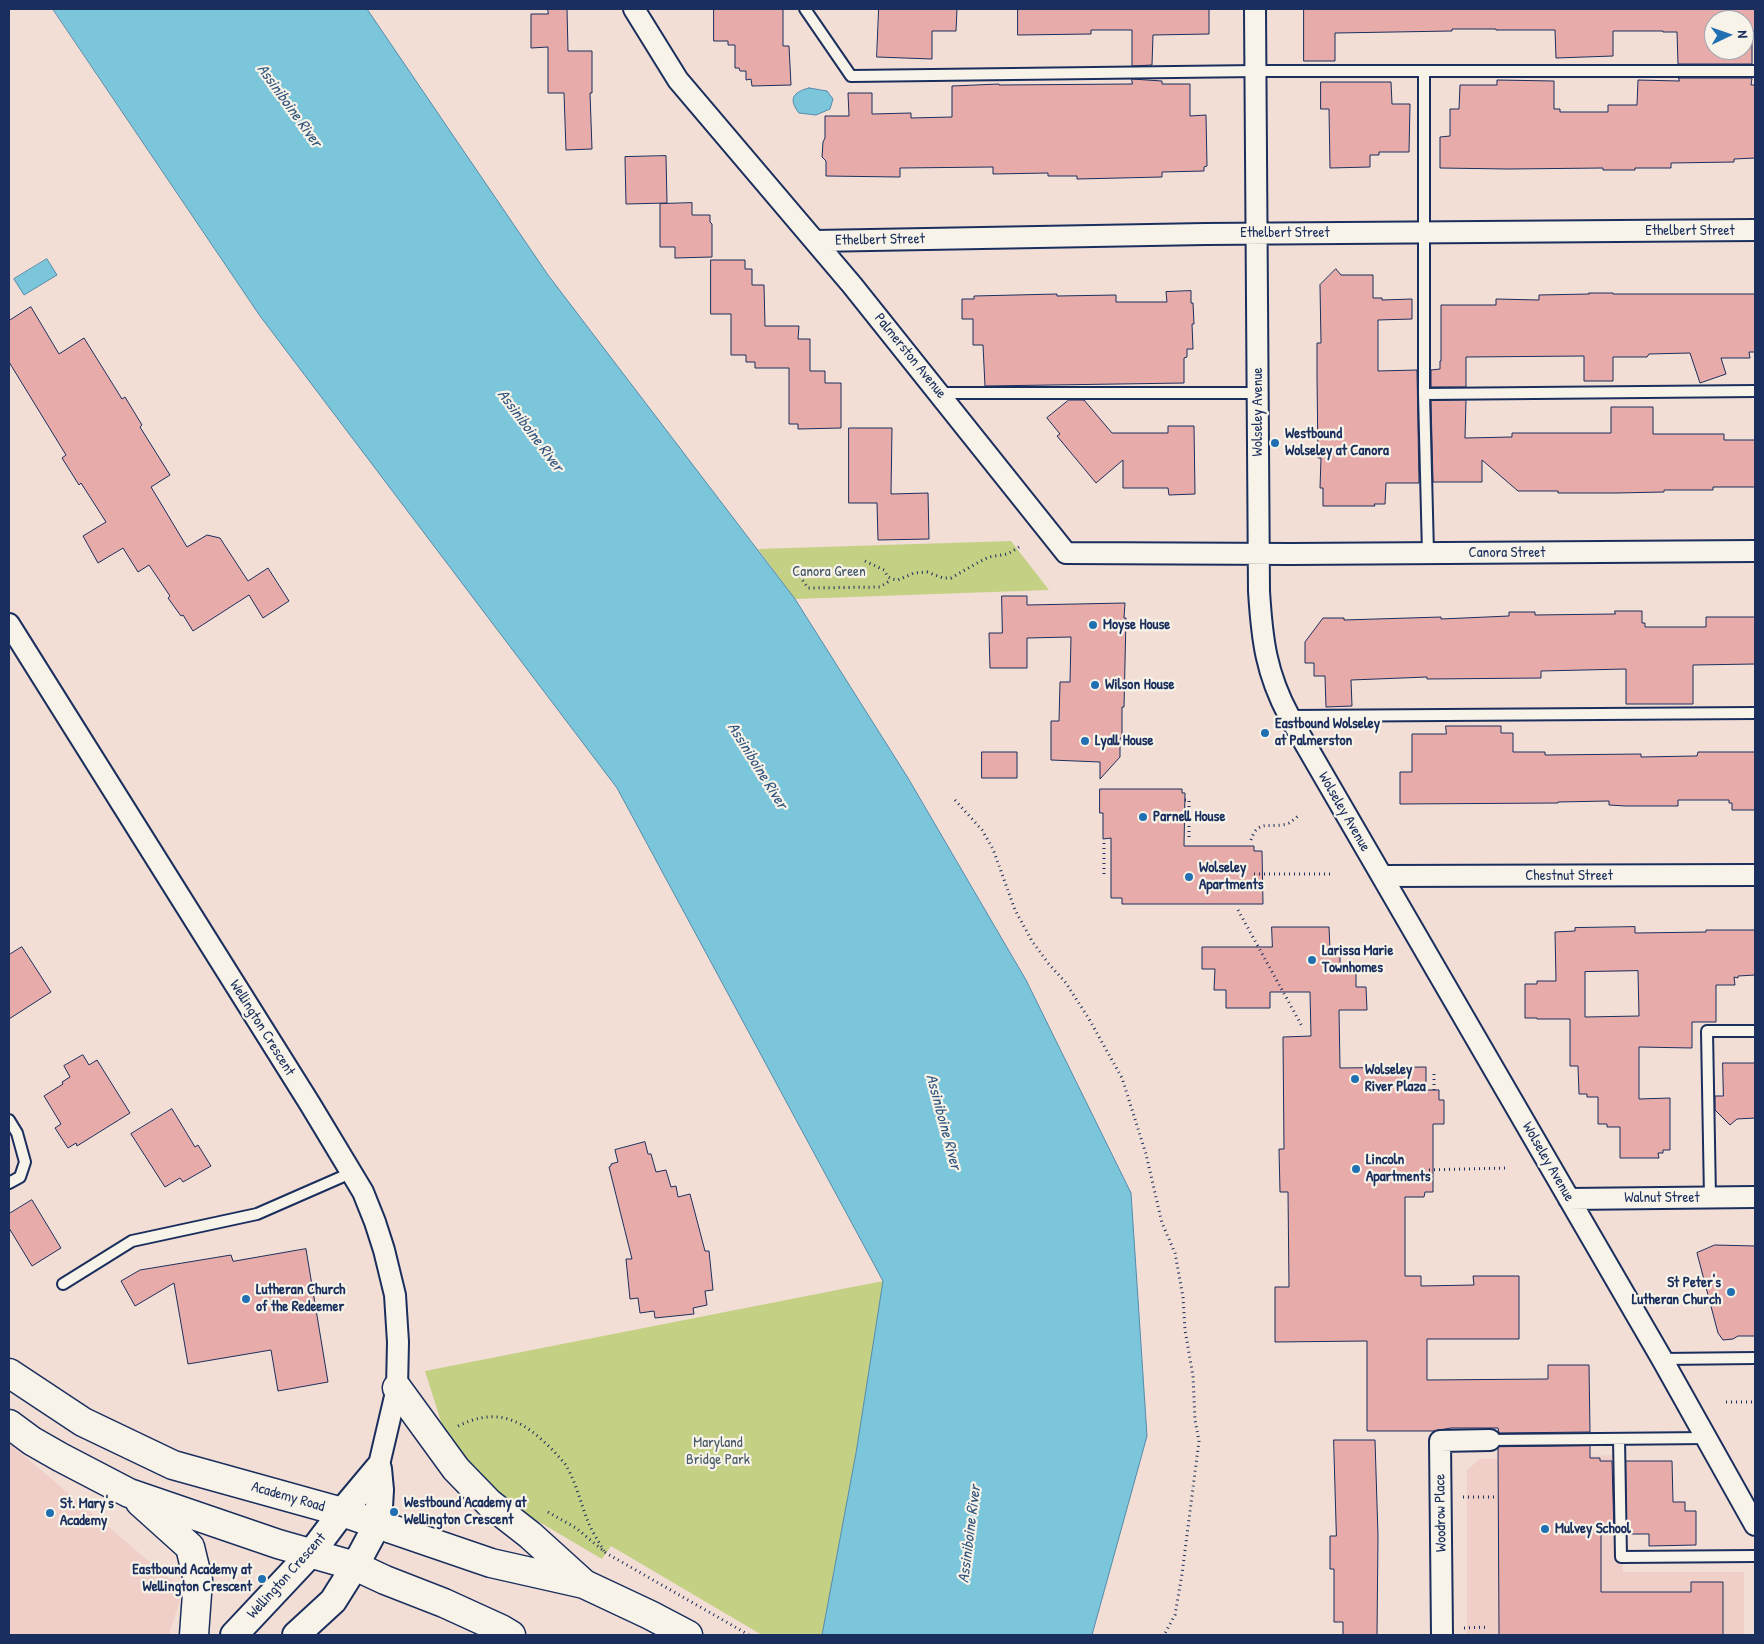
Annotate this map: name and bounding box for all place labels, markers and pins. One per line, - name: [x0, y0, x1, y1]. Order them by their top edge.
- place label: Westbound Wolseley at Canora: [1285, 425, 1389, 460]
- marker: Westbound Wolseley at Canora: [1269, 437, 1281, 449]
- place label: Moyse House: [1103, 616, 1170, 634]
- marker: Moyse House: [1087, 619, 1099, 631]
- place label: Wilson House: [1105, 676, 1174, 694]
- marker: Wilson House: [1089, 679, 1101, 691]
- place label: Eastbound Wolseley at Palmerston: [1275, 715, 1380, 750]
- marker: Eastbound Wolseley at Palmerston: [1259, 727, 1271, 739]
- place label: Lyall House: [1095, 732, 1154, 750]
- marker: Lyall House: [1079, 735, 1091, 747]
- place label: Parnell House: [1153, 808, 1225, 826]
- marker: Parnell House: [1137, 811, 1149, 823]
- place label: Wolseley Apartments: [1199, 859, 1263, 894]
- marker: Wolseley Apartments: [1183, 871, 1195, 883]
- place label: Larissa Marie Townhomes: [1322, 942, 1393, 977]
- marker: Larissa Marie Townhomes: [1306, 954, 1318, 966]
- place label: Wolseley River Plaza: [1365, 1061, 1426, 1096]
- marker: Wolseley River Plaza: [1349, 1073, 1361, 1085]
- place label: Lincoln Apartments: [1366, 1151, 1430, 1186]
- marker: Lincoln Apartments: [1350, 1163, 1362, 1175]
- place label: St Peter's Lutheran Church: [1632, 1274, 1721, 1309]
- place label: Lutheran Church of the Redeemer: [256, 1281, 345, 1316]
- marker: St Peter's Lutheran Church: [1725, 1286, 1737, 1298]
- marker: Lutheran Church of the Redeemer: [240, 1293, 252, 1305]
- place label: Westbound Academy at Wellington Crescent: [404, 1494, 526, 1529]
- place label: St. Mary's Academy: [60, 1495, 114, 1530]
- marker: Westbound Academy at Wellington Crescent: [388, 1506, 400, 1518]
- marker: St. Mary's Academy: [44, 1507, 56, 1519]
- place label: Mulvey School: [1555, 1520, 1631, 1538]
- marker: Mulvey School: [1539, 1523, 1551, 1535]
- place label: Eastbound Academy at Wellington Crescent: [132, 1561, 252, 1596]
- marker: Eastbound Academy at Wellington Crescent: [256, 1573, 268, 1585]

